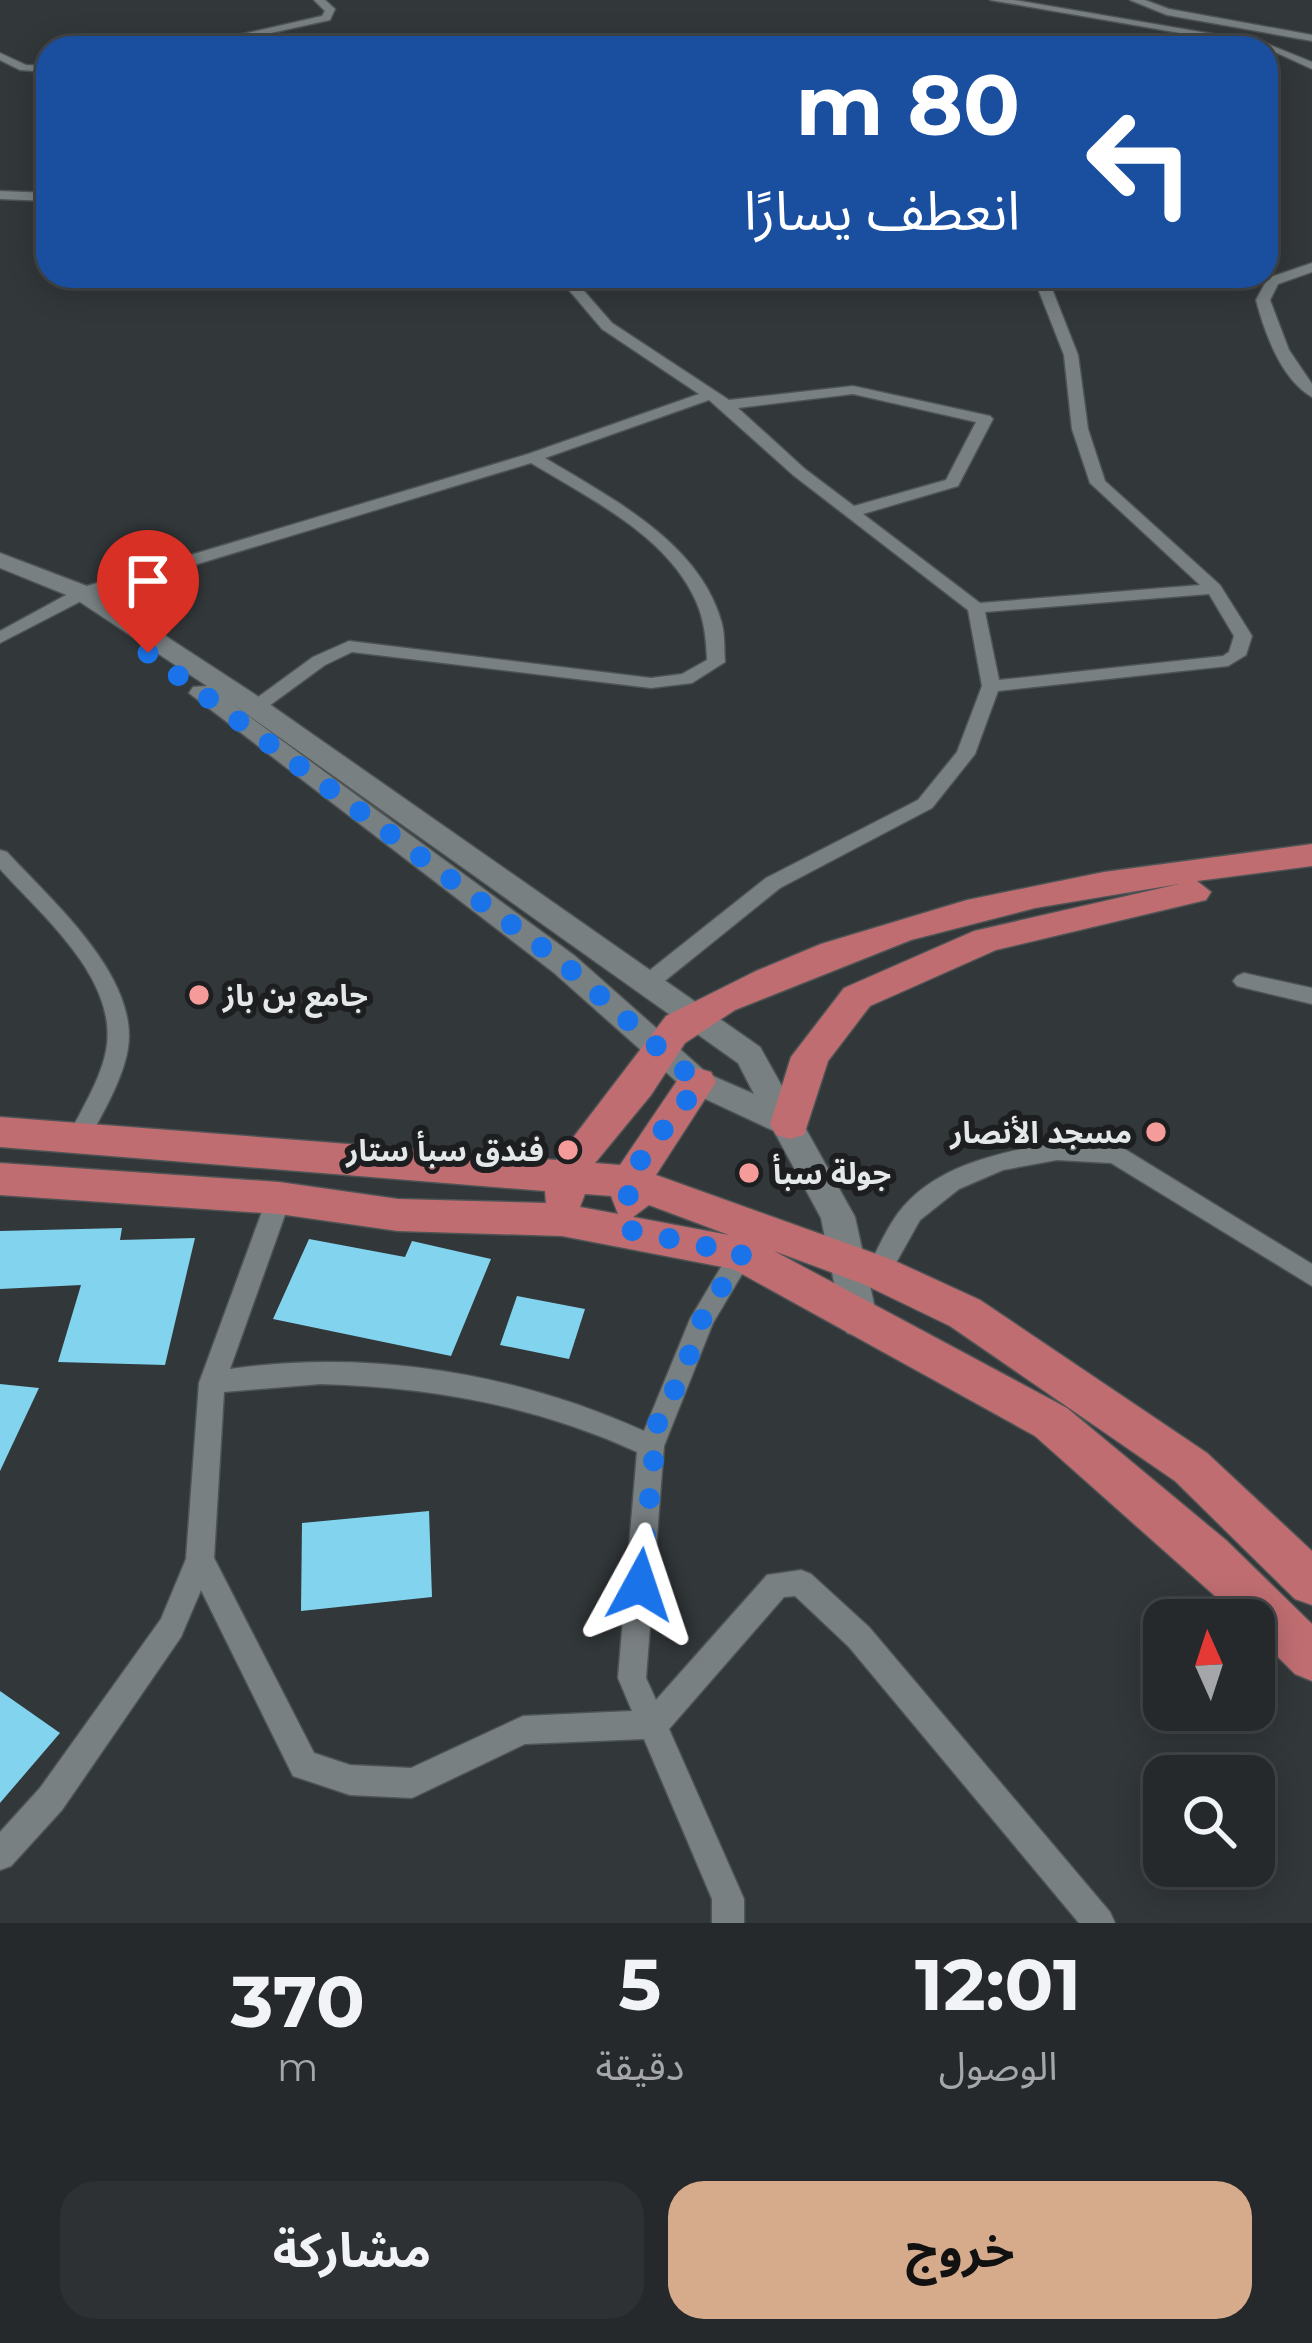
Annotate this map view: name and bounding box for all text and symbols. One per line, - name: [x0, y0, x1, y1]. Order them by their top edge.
- text: 80 m: [796, 54, 1020, 156]
- icon: left: [1062, 84, 1218, 240]
- text: انعطف يسارًا: [744, 178, 1020, 244]
- pin: [97, 530, 199, 653]
- icon: arrive: [115, 548, 181, 614]
- place label: جامع بن باز: [221, 977, 368, 1018]
- marker: جامع بن باز: [186, 982, 212, 1008]
- place label: مسجد الأنصار: [948, 1114, 1132, 1151]
- marker: مسجد الأنصار: [1143, 1119, 1169, 1145]
- place label: فندق سبأ ستار: [344, 1130, 544, 1169]
- marker: فندق سبأ ستار: [555, 1137, 581, 1163]
- place label: جولة سبأ: [773, 1153, 891, 1192]
- marker: جولة سبأ: [736, 1160, 762, 1186]
- position arrow: [577, 1522, 703, 1648]
- north arrow: [1143, 1599, 1275, 1731]
- map controls: [1143, 1599, 1275, 1887]
- button: search: [1143, 1755, 1275, 1887]
- text: 5: [618, 1940, 661, 2028]
- text: 12:01: [915, 1940, 1081, 2028]
- text: 370: [231, 1957, 365, 2045]
- text: دقيقة: [595, 2042, 684, 2090]
- text: الوصول: [939, 2042, 1057, 2090]
- text: m: [277, 2043, 318, 2091]
- button: مشاركة: [60, 2181, 644, 2319]
- button: خروج: [668, 2181, 1252, 2319]

